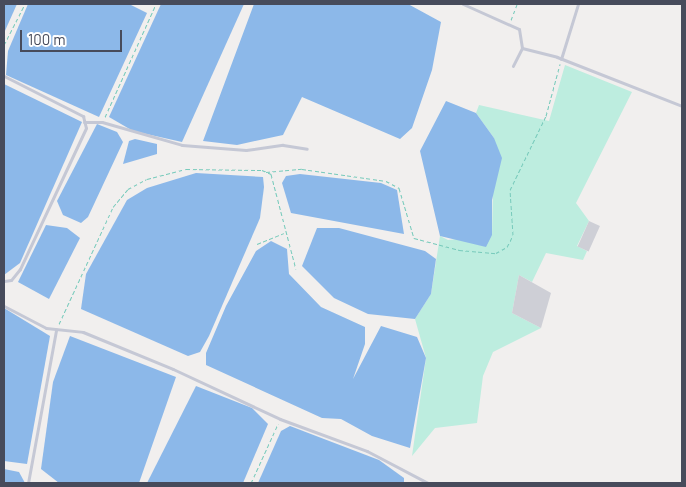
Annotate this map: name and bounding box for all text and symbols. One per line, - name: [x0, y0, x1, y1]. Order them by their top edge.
- scale bar: [22, 20, 125, 52]
- text: 100 m: [28, 30, 66, 48]

